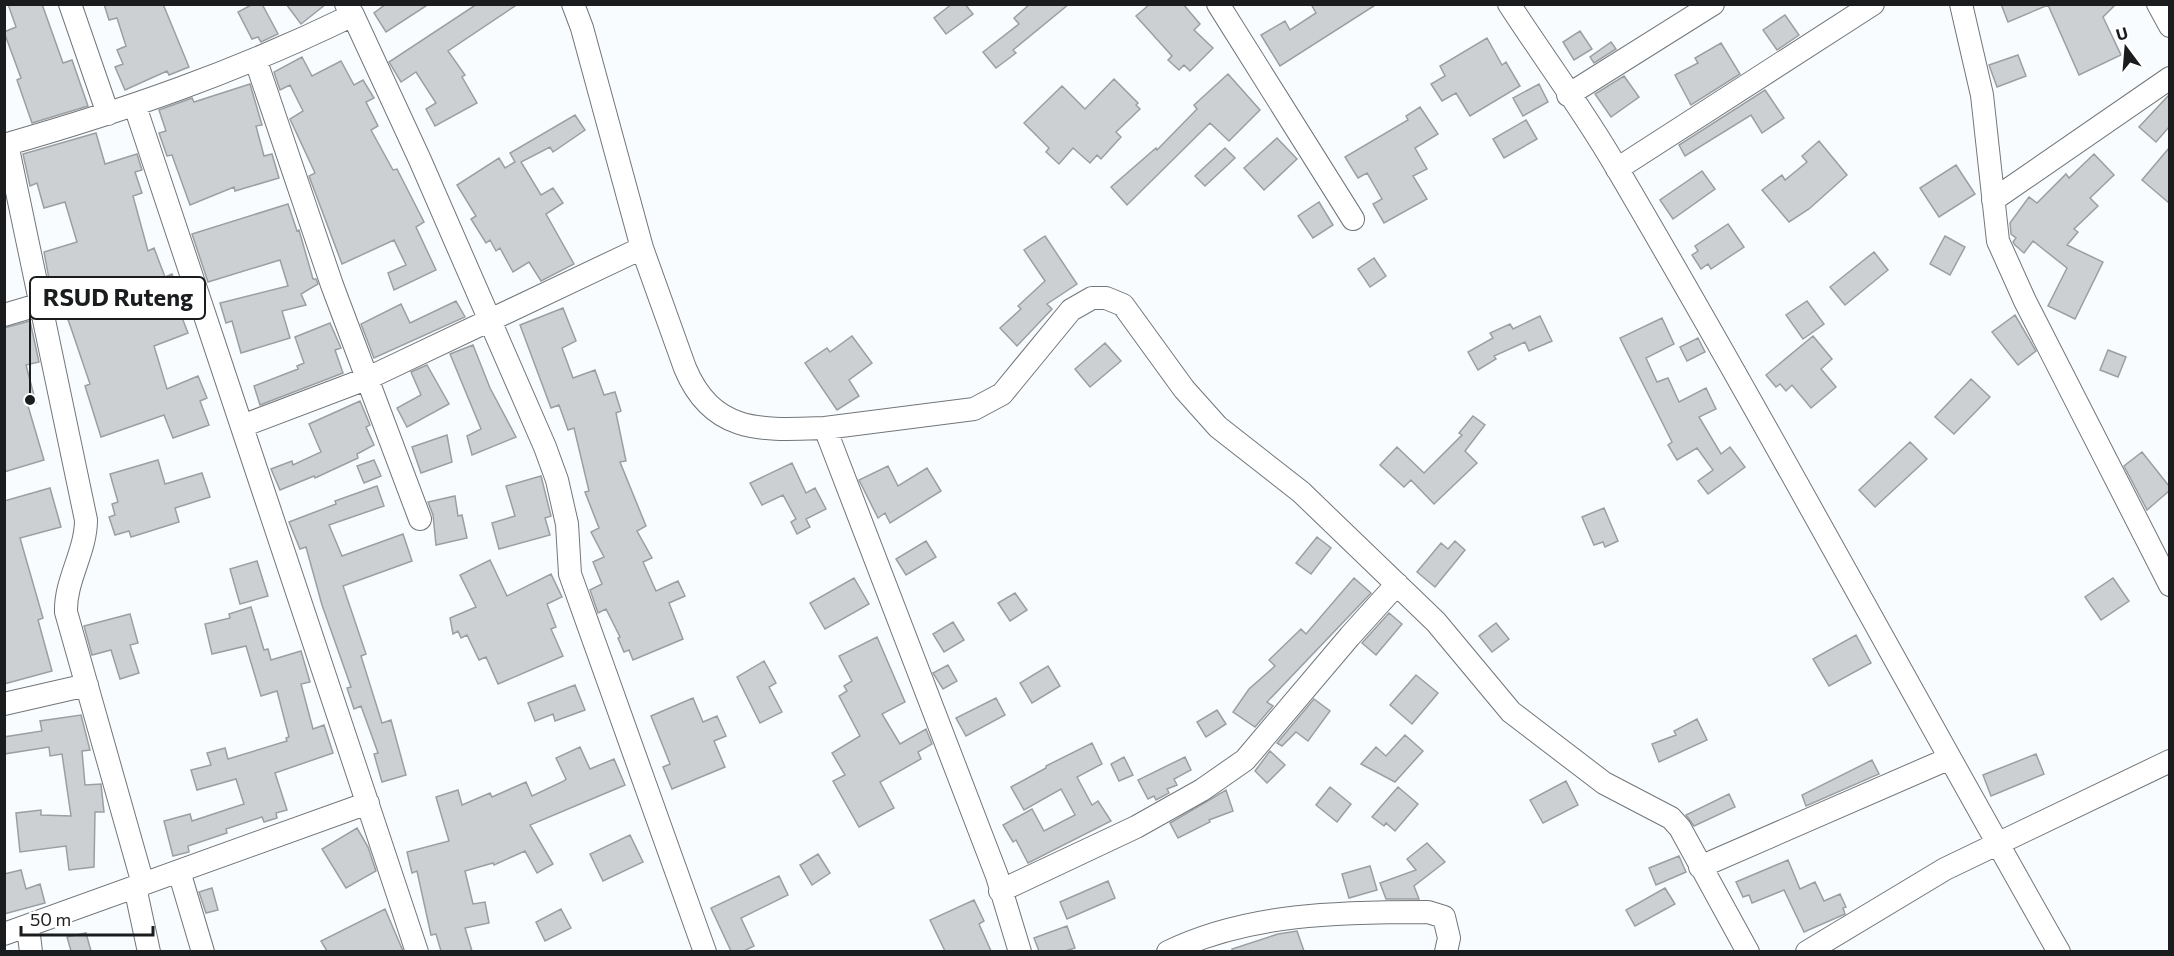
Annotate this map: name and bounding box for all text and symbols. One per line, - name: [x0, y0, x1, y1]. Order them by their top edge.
- north arrow: [2096, 18, 2156, 78]
- text: U: [2114, 22, 2130, 44]
- callout: RSUD Ruteng: [30, 277, 205, 319]
- text: RSUD Ruteng: [43, 282, 193, 311]
- scale bar: [21, 899, 153, 937]
- text: 50 m: [30, 908, 71, 930]

